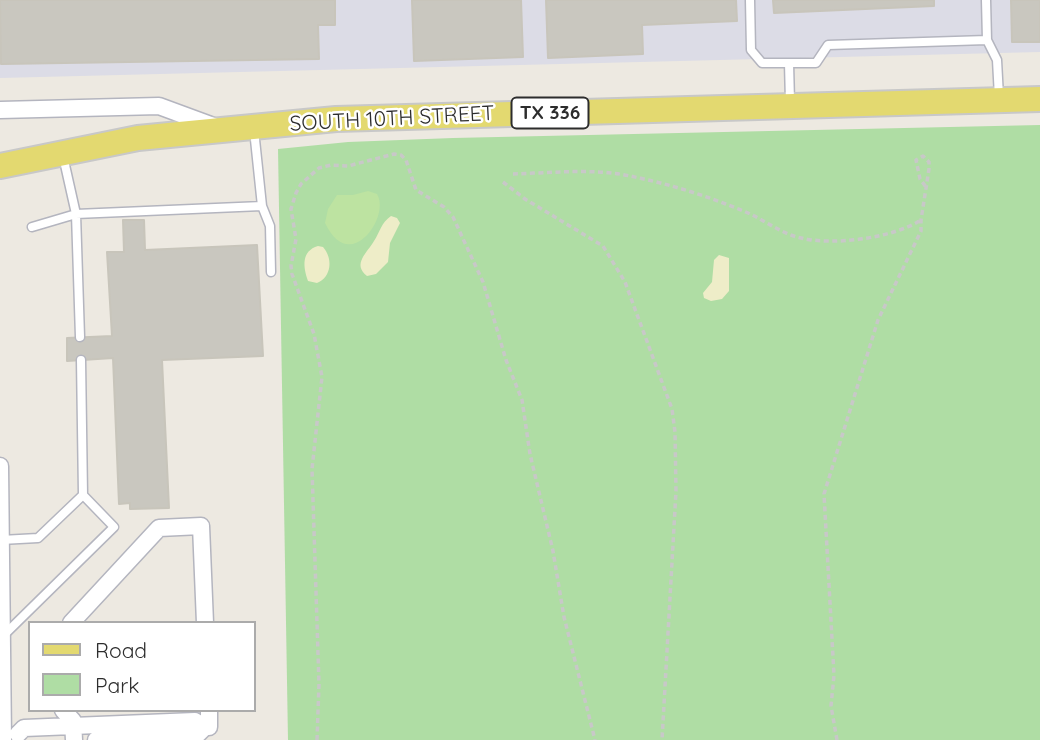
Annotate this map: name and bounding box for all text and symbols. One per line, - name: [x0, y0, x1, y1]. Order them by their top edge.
- road number: TX 336: [512, 97, 588, 128]
- street label: SOUTH 10TH STREET: [289, 101, 495, 137]
- legend: [28, 621, 256, 712]
- text: Road: [95, 637, 147, 663]
- text: Park: [95, 672, 139, 698]

